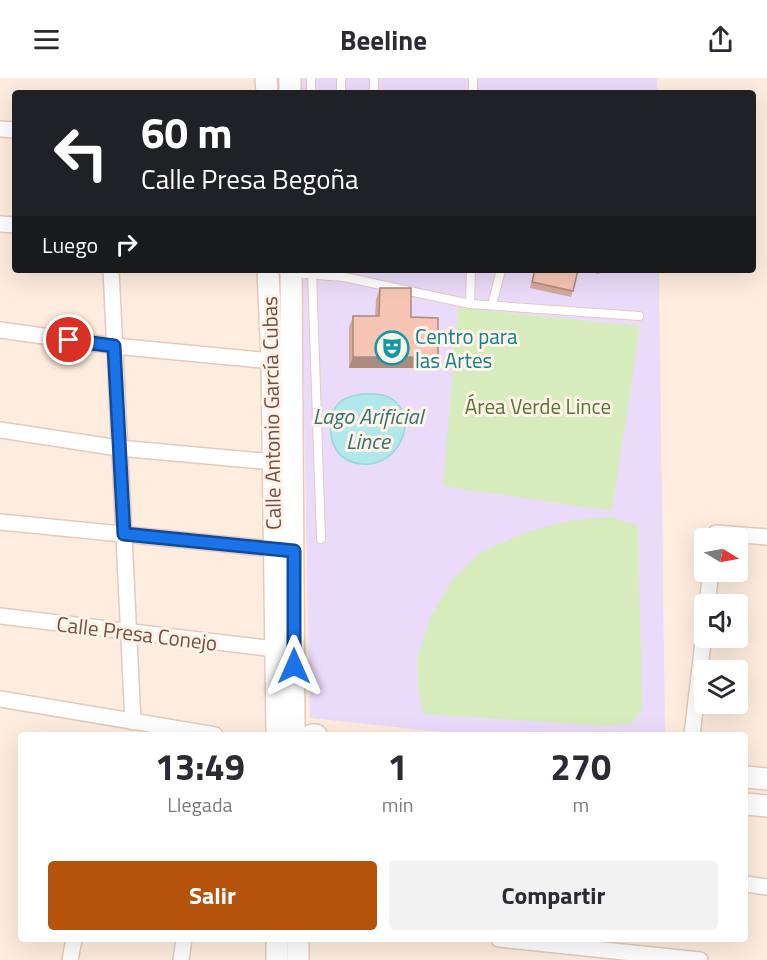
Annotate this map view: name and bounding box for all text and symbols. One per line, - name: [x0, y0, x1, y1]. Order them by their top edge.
- text: Beeline: [340, 19, 427, 60]
- icon: menu: [30, 23, 63, 56]
- icon: share: [704, 23, 737, 56]
- text: 60 m: [141, 100, 233, 164]
- icon: left: [42, 114, 120, 192]
- text: Calle Presa Begoña: [141, 158, 358, 199]
- text: Luego: [42, 228, 98, 262]
- icon: right: [110, 228, 143, 261]
- street label: Calle Antonio García Cubas: [253, 296, 289, 530]
- pin: [43, 314, 94, 365]
- place label: Centro para las Artes: [415, 320, 518, 376]
- icon: arrive: [52, 323, 85, 356]
- theatre icon: Centro para las Artes: [374, 330, 410, 366]
- park label: Área Verde Lince: [465, 390, 611, 422]
- water label: Lago Arificial Lince: [313, 399, 426, 458]
- north arrow: [694, 528, 748, 582]
- map controls: [694, 528, 748, 714]
- button: sound: [694, 594, 748, 648]
- street label: Calle Presa Conejo: [55, 607, 219, 659]
- position arrow: [262, 634, 326, 698]
- button: layers: [694, 660, 748, 714]
- text: 13:49: [155, 739, 245, 794]
- text: 1: [388, 739, 408, 794]
- text: 270: [551, 739, 611, 794]
- text: Llegada: [167, 789, 232, 820]
- text: min: [382, 789, 414, 820]
- text: m: [572, 789, 589, 820]
- button: Salir: [48, 861, 377, 930]
- button: Compartir: [389, 861, 718, 930]

